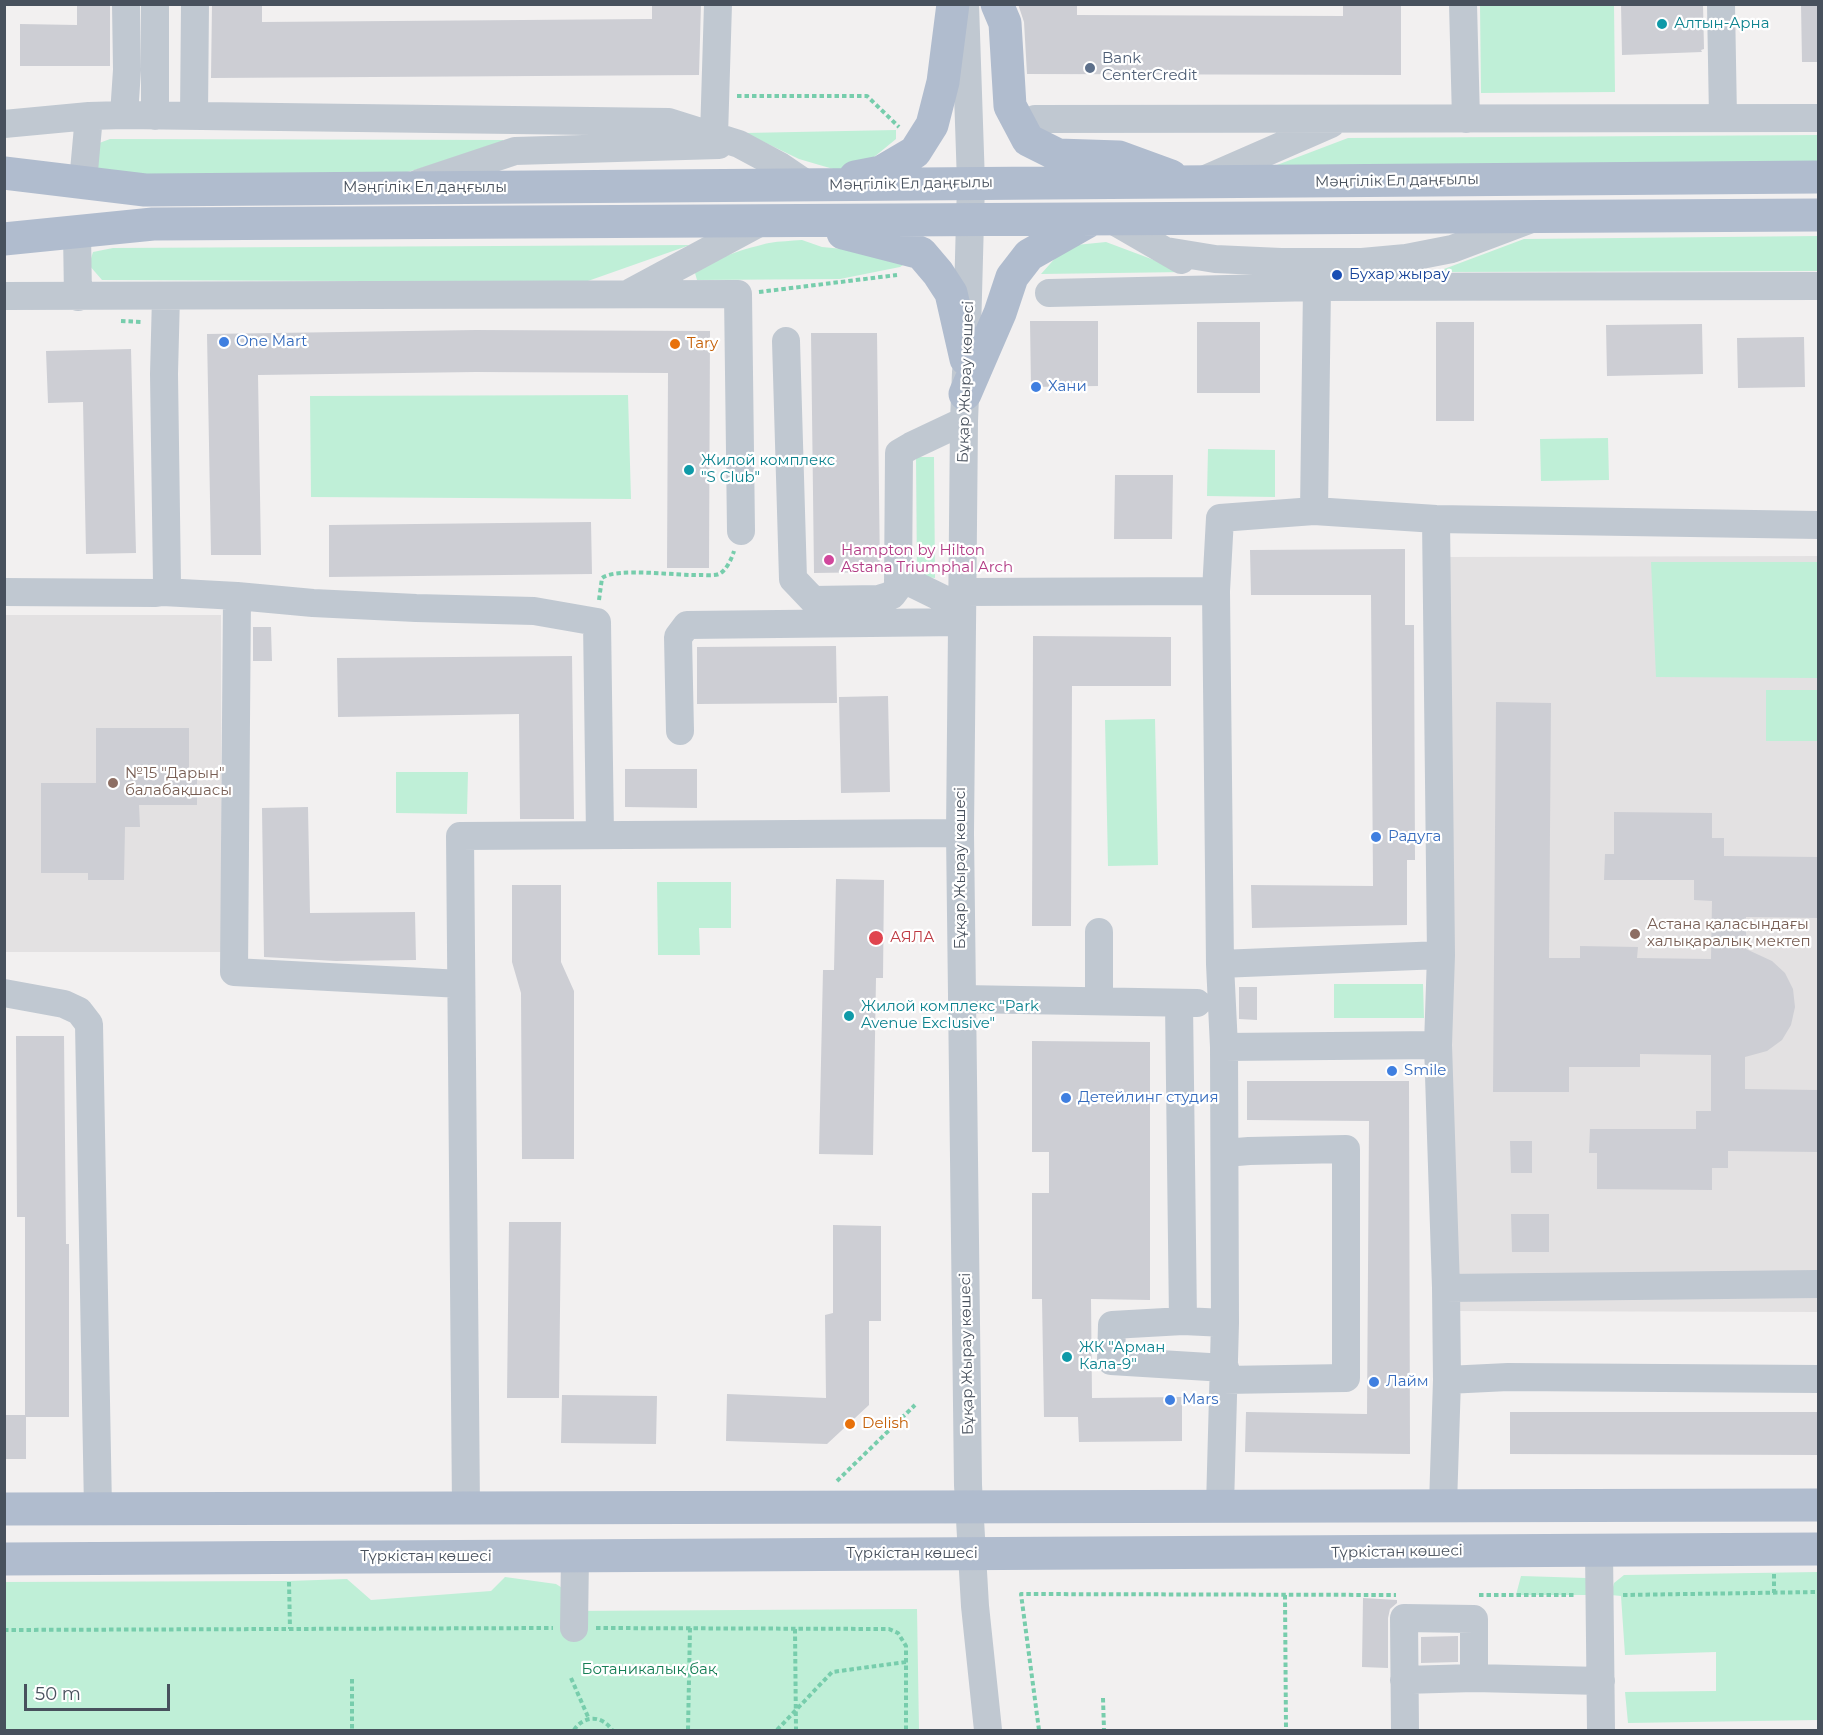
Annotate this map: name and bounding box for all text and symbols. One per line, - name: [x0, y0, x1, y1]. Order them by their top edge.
- place label: Алтын-Арна: [1674, 15, 1769, 33]
- marker: Алтын-Арна: [1655, 17, 1669, 31]
- place label: Bank CenterCredit: [1102, 50, 1198, 85]
- marker: Bank CenterCredit: [1083, 61, 1097, 75]
- street label: Мәңгілік Ел даңғылы: [1315, 171, 1479, 191]
- street label: Мәңгілік Ел даңғылы: [829, 174, 993, 194]
- street label: Мәңгілік Ел даңғылы: [343, 179, 507, 197]
- place label: Бухар жырау: [1349, 266, 1450, 284]
- marker: Бухар жырау: [1330, 268, 1344, 282]
- street label: Бұқар Жырау көшесі: [954, 301, 978, 463]
- place label: One Mart: [236, 333, 307, 351]
- marker: One Mart: [217, 335, 231, 349]
- place label: Tary: [687, 335, 718, 353]
- marker: Tary: [668, 337, 682, 351]
- place label: Хани: [1048, 378, 1087, 396]
- marker: Хани: [1029, 380, 1043, 394]
- place label: Жилой комплекс "S Club": [701, 452, 835, 487]
- marker: Жилой комплекс "S Club": [682, 463, 696, 477]
- place label: Hampton by Hilton Astana Triumphal Arch: [841, 542, 1013, 577]
- marker: Hampton by Hilton Astana Triumphal Arch: [822, 553, 836, 567]
- place label: №15 "Дарын" балабақшасы: [125, 765, 232, 800]
- marker: №15 "Дарын" балабақшасы: [106, 776, 120, 790]
- street label: Бұқар Жырау көшесі: [952, 787, 970, 949]
- place label: Радуга: [1388, 828, 1441, 846]
- marker: Радуга: [1369, 830, 1383, 844]
- place label: Астана қаласындағы халықаралық мектеп: [1647, 916, 1811, 951]
- marker: Астана қаласындағы халықаралық мектеп: [1628, 927, 1642, 941]
- marker: АЯЛА: [867, 929, 885, 947]
- place label: АЯЛА: [890, 929, 934, 947]
- place label: Жилой комплекс "Park Avenue Exclusive": [861, 998, 1039, 1033]
- marker: Жилой комплекс "Park Avenue Exclusive": [842, 1009, 856, 1023]
- place label: Smile: [1404, 1062, 1446, 1080]
- marker: Smile: [1385, 1064, 1399, 1078]
- place label: Детейлинг студия: [1078, 1089, 1219, 1107]
- marker: Детейлинг студия: [1059, 1091, 1073, 1105]
- street label: Бұқар Жырау көшесі: [957, 1273, 977, 1435]
- place label: ЖК "Арман Кала-9": [1079, 1339, 1165, 1374]
- marker: ЖК "Арман Кала-9": [1060, 1350, 1074, 1364]
- place label: Лайм: [1386, 1373, 1429, 1391]
- marker: Лайм: [1367, 1375, 1381, 1389]
- place label: Mars: [1182, 1391, 1218, 1409]
- marker: Mars: [1163, 1393, 1177, 1407]
- place label: Delish: [862, 1415, 909, 1433]
- marker: Delish: [843, 1417, 857, 1431]
- street label: Түркістан көшесі: [1331, 1542, 1463, 1562]
- street label: Түркістан көшесі: [846, 1545, 978, 1563]
- street label: Түркістан көшесі: [360, 1548, 492, 1566]
- park label: Ботаникалық бақ: [582, 1661, 716, 1679]
- scale bar: [27, 1672, 172, 1710]
- text: 50 m: [35, 1683, 81, 1705]

